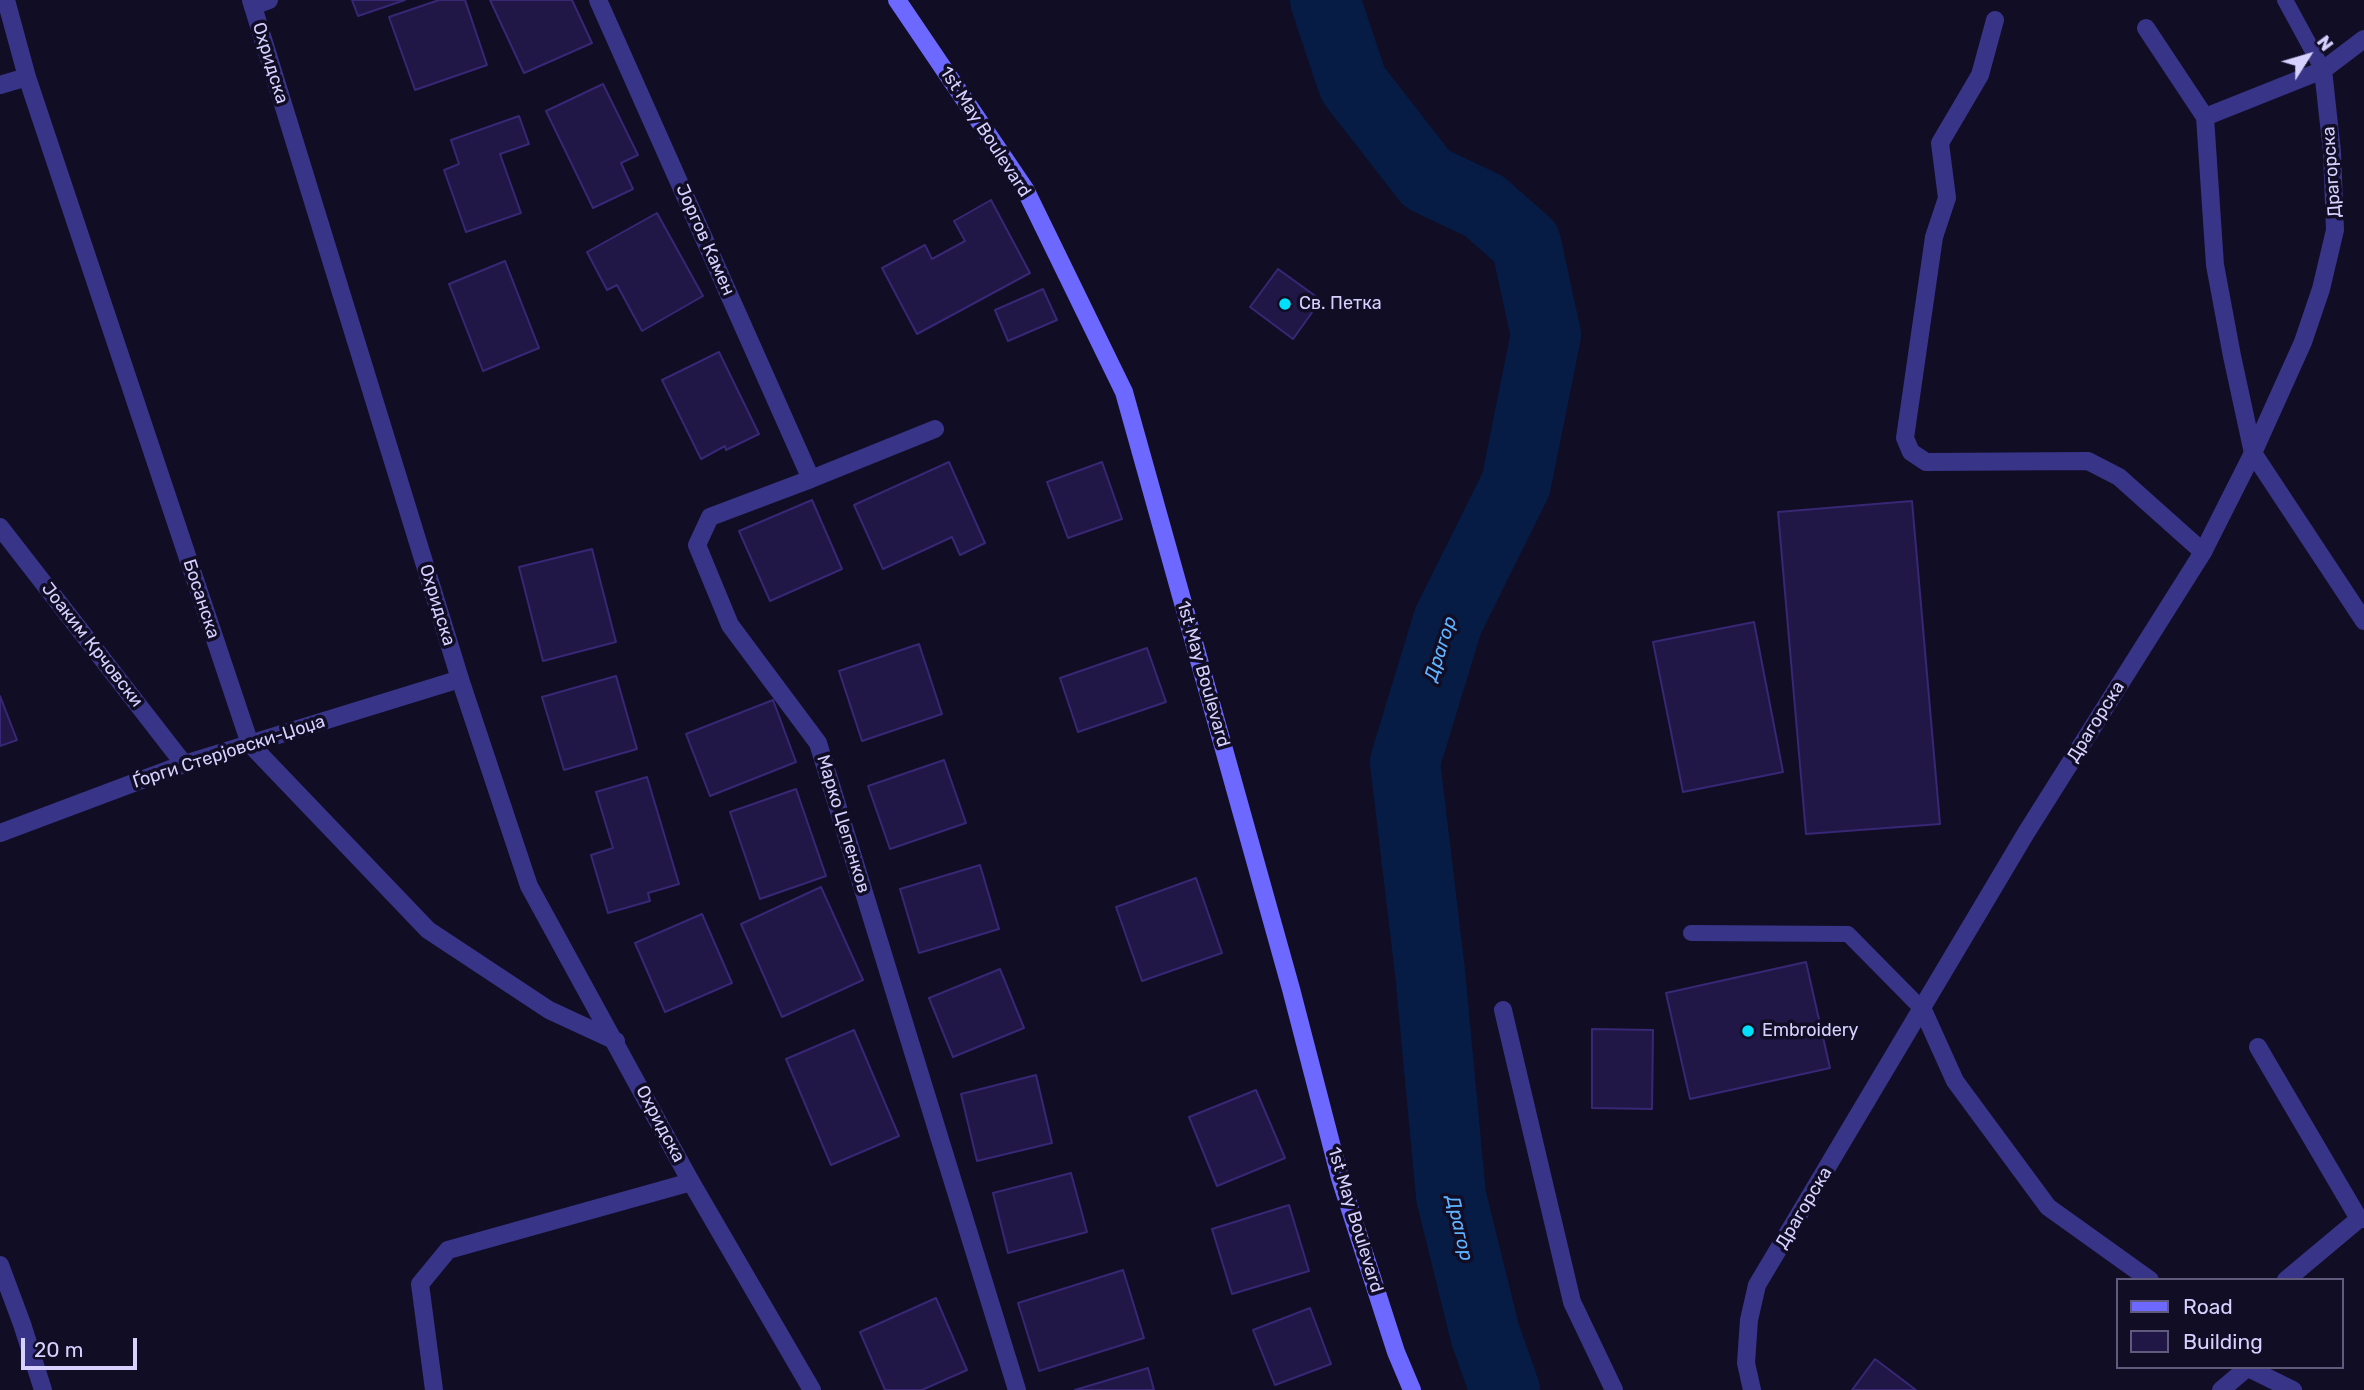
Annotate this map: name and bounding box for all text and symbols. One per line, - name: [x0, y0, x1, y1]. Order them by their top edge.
- street label: Охридска: [247, 20, 293, 106]
- north arrow: [2273, 21, 2343, 91]
- text: N: [2312, 31, 2338, 55]
- street label: 1st May Boulevard: [935, 63, 1035, 201]
- street label: Драгорска: [2318, 126, 2346, 218]
- street label: Јоргов Камен: [671, 181, 739, 299]
- place label: Св. Петка: [1299, 293, 1382, 315]
- marker: Св. Петка: [1277, 296, 1293, 312]
- street label: Босанска: [178, 557, 224, 641]
- street label: Охридска: [414, 562, 460, 648]
- street label: Јоаким Крчовски: [37, 578, 147, 712]
- street label: 1st May Boulevard: [1172, 598, 1234, 750]
- water label: Драгор: [1420, 614, 1462, 684]
- street label: Драгорска: [2063, 677, 2129, 767]
- street label: Ѓорги Стерјовски-Џоџа: [130, 711, 328, 793]
- street label: Марко Цепенков: [812, 752, 874, 896]
- place label: Embroidery: [1762, 1020, 1859, 1042]
- marker: Embroidery: [1740, 1023, 1756, 1039]
- street label: Охридска: [631, 1082, 689, 1166]
- street label: 1st May Boulevard: [1323, 1145, 1387, 1295]
- street label: Драгорска: [1771, 1163, 1837, 1253]
- water label: Драгор: [1440, 1193, 1478, 1263]
- legend: [2116, 1278, 2343, 1369]
- text: Road: [2183, 1294, 2233, 1319]
- scale bar: [24, 1324, 140, 1368]
- text: Building: [2183, 1329, 2263, 1354]
- text: 20 m: [34, 1337, 83, 1362]

